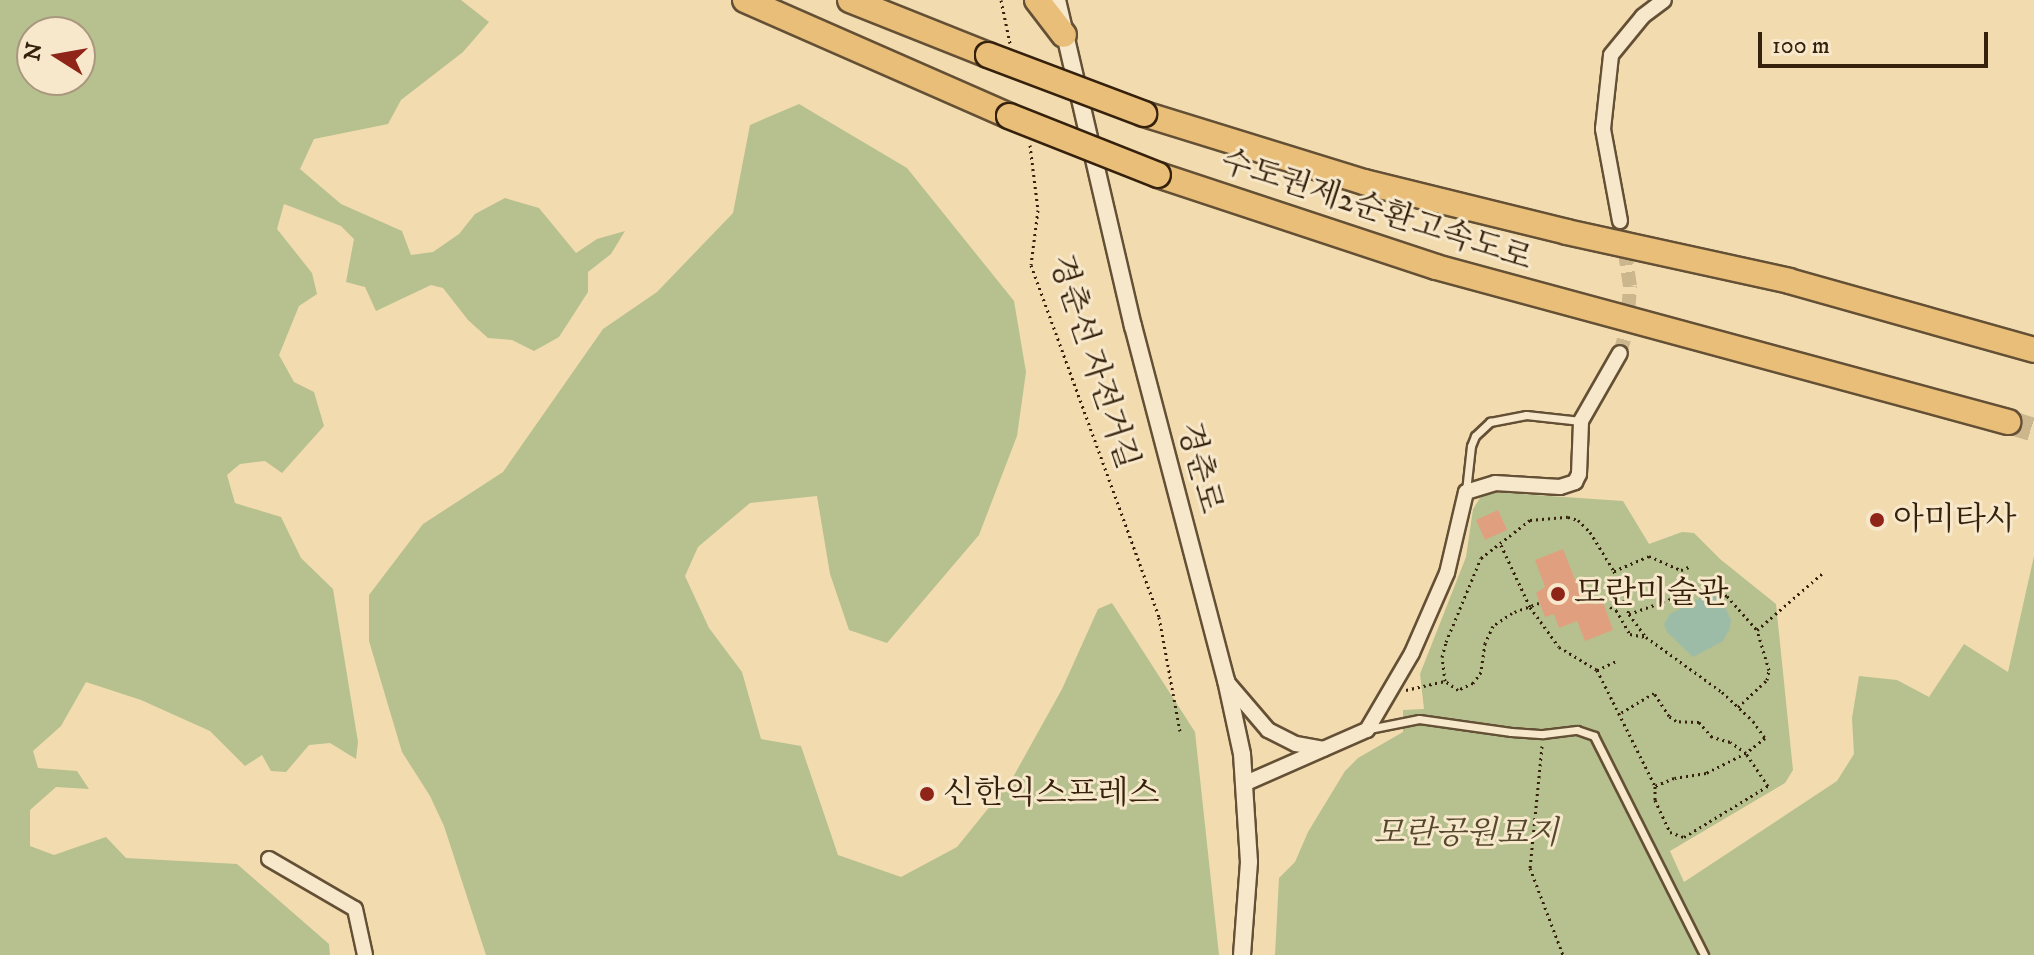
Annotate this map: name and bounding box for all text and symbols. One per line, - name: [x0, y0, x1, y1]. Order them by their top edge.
- north arrow: [16, 16, 96, 96]
- scale bar: [1762, 16, 1992, 66]
- text: 100 m: [1772, 31, 1830, 61]
- text: N: [19, 40, 49, 63]
- street label: 수도권제2순환고속도로: [1216, 143, 1536, 279]
- street label: 경춘선 자전거길: [1040, 250, 1146, 474]
- street label: 경춘로: [1168, 418, 1230, 518]
- place label: 아미타사: [1893, 501, 2017, 539]
- marker: 아미타사: [1868, 511, 1886, 529]
- place label: 모란미술관: [1574, 575, 1729, 613]
- marker: 모란미술관: [1549, 585, 1567, 603]
- place label: 신한익스프레스: [943, 775, 1159, 813]
- marker: 신한익스프레스: [918, 785, 936, 803]
- park label: 모란공원묘지: [1373, 815, 1559, 853]

